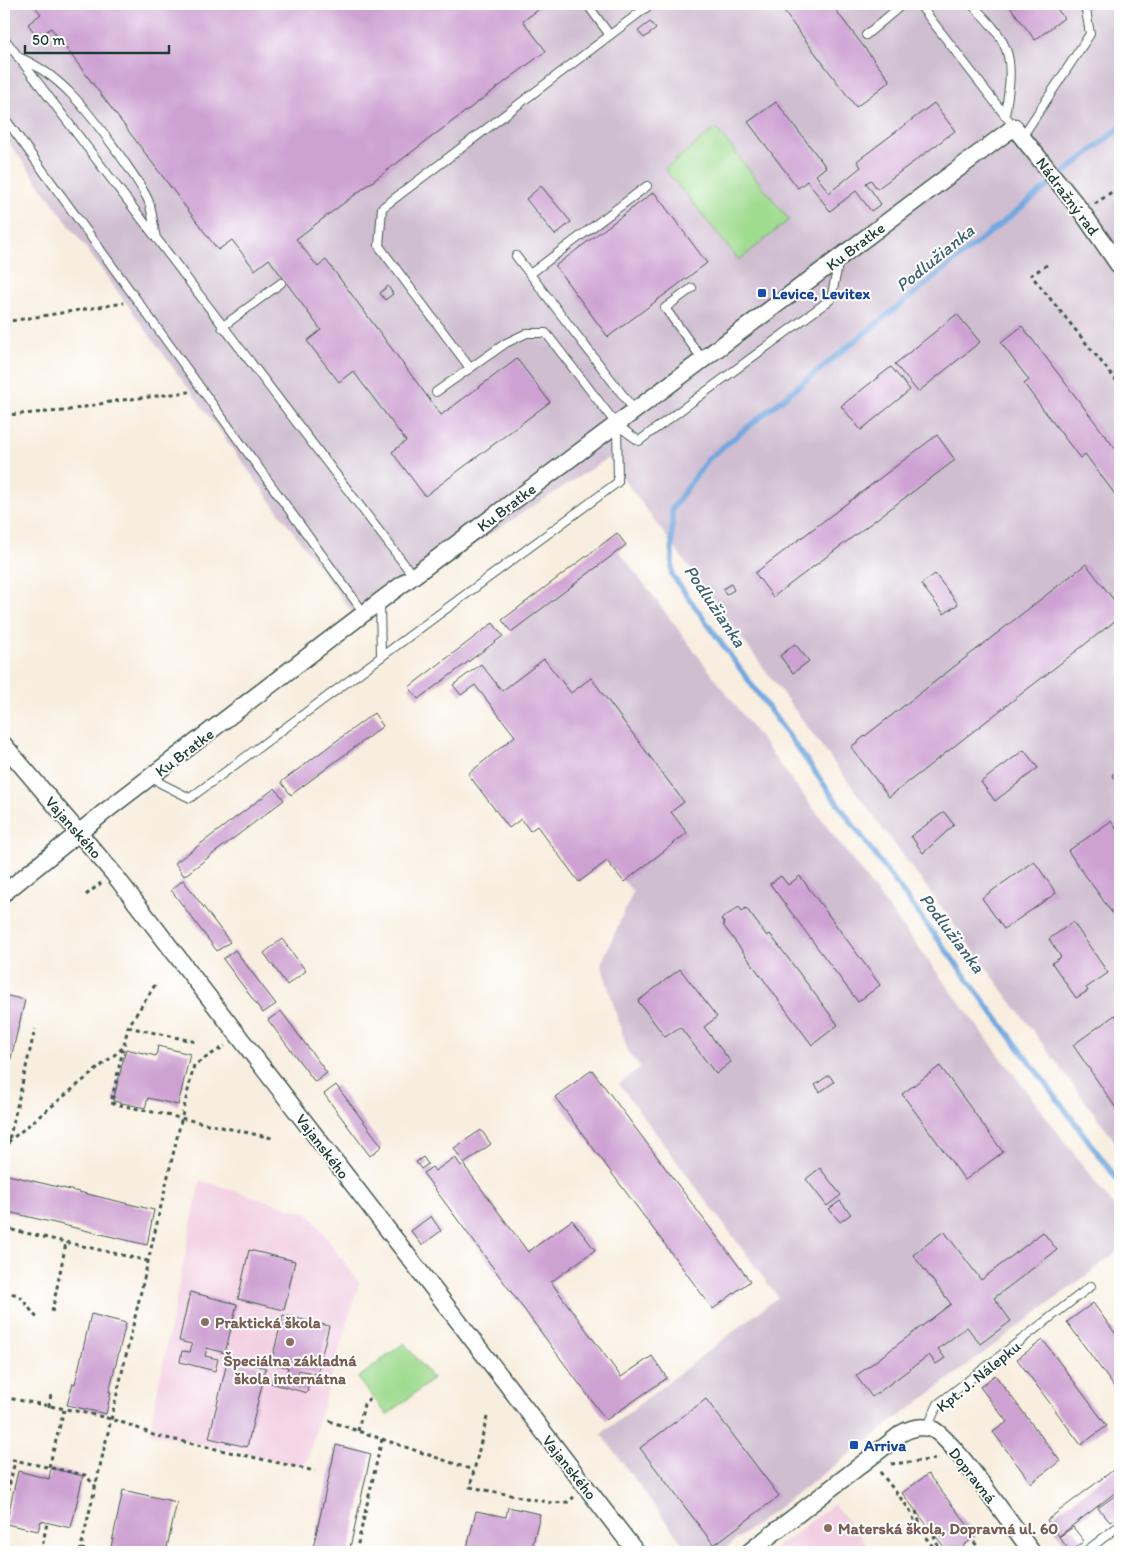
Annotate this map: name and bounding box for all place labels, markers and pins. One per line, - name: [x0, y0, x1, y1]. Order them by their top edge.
- place label: Levice, Levitex: [772, 284, 871, 303]
- marker: Levice, Levitex: [756, 287, 768, 299]
- place label: Praktická škola: [215, 1313, 321, 1332]
- marker: Praktická škola: [199, 1316, 211, 1328]
- marker: Špeciálna základná škola internátna: [284, 1336, 296, 1348]
- place label: Špeciálna základná škola internátna: [223, 1351, 357, 1388]
- place label: Arriva: [863, 1436, 906, 1455]
- marker: Arriva: [848, 1439, 860, 1451]
- place label: Materská škola, Dopravná ul. 60: [838, 1519, 1058, 1539]
- marker: Materská škola, Dopravná ul. 60: [822, 1522, 834, 1534]

